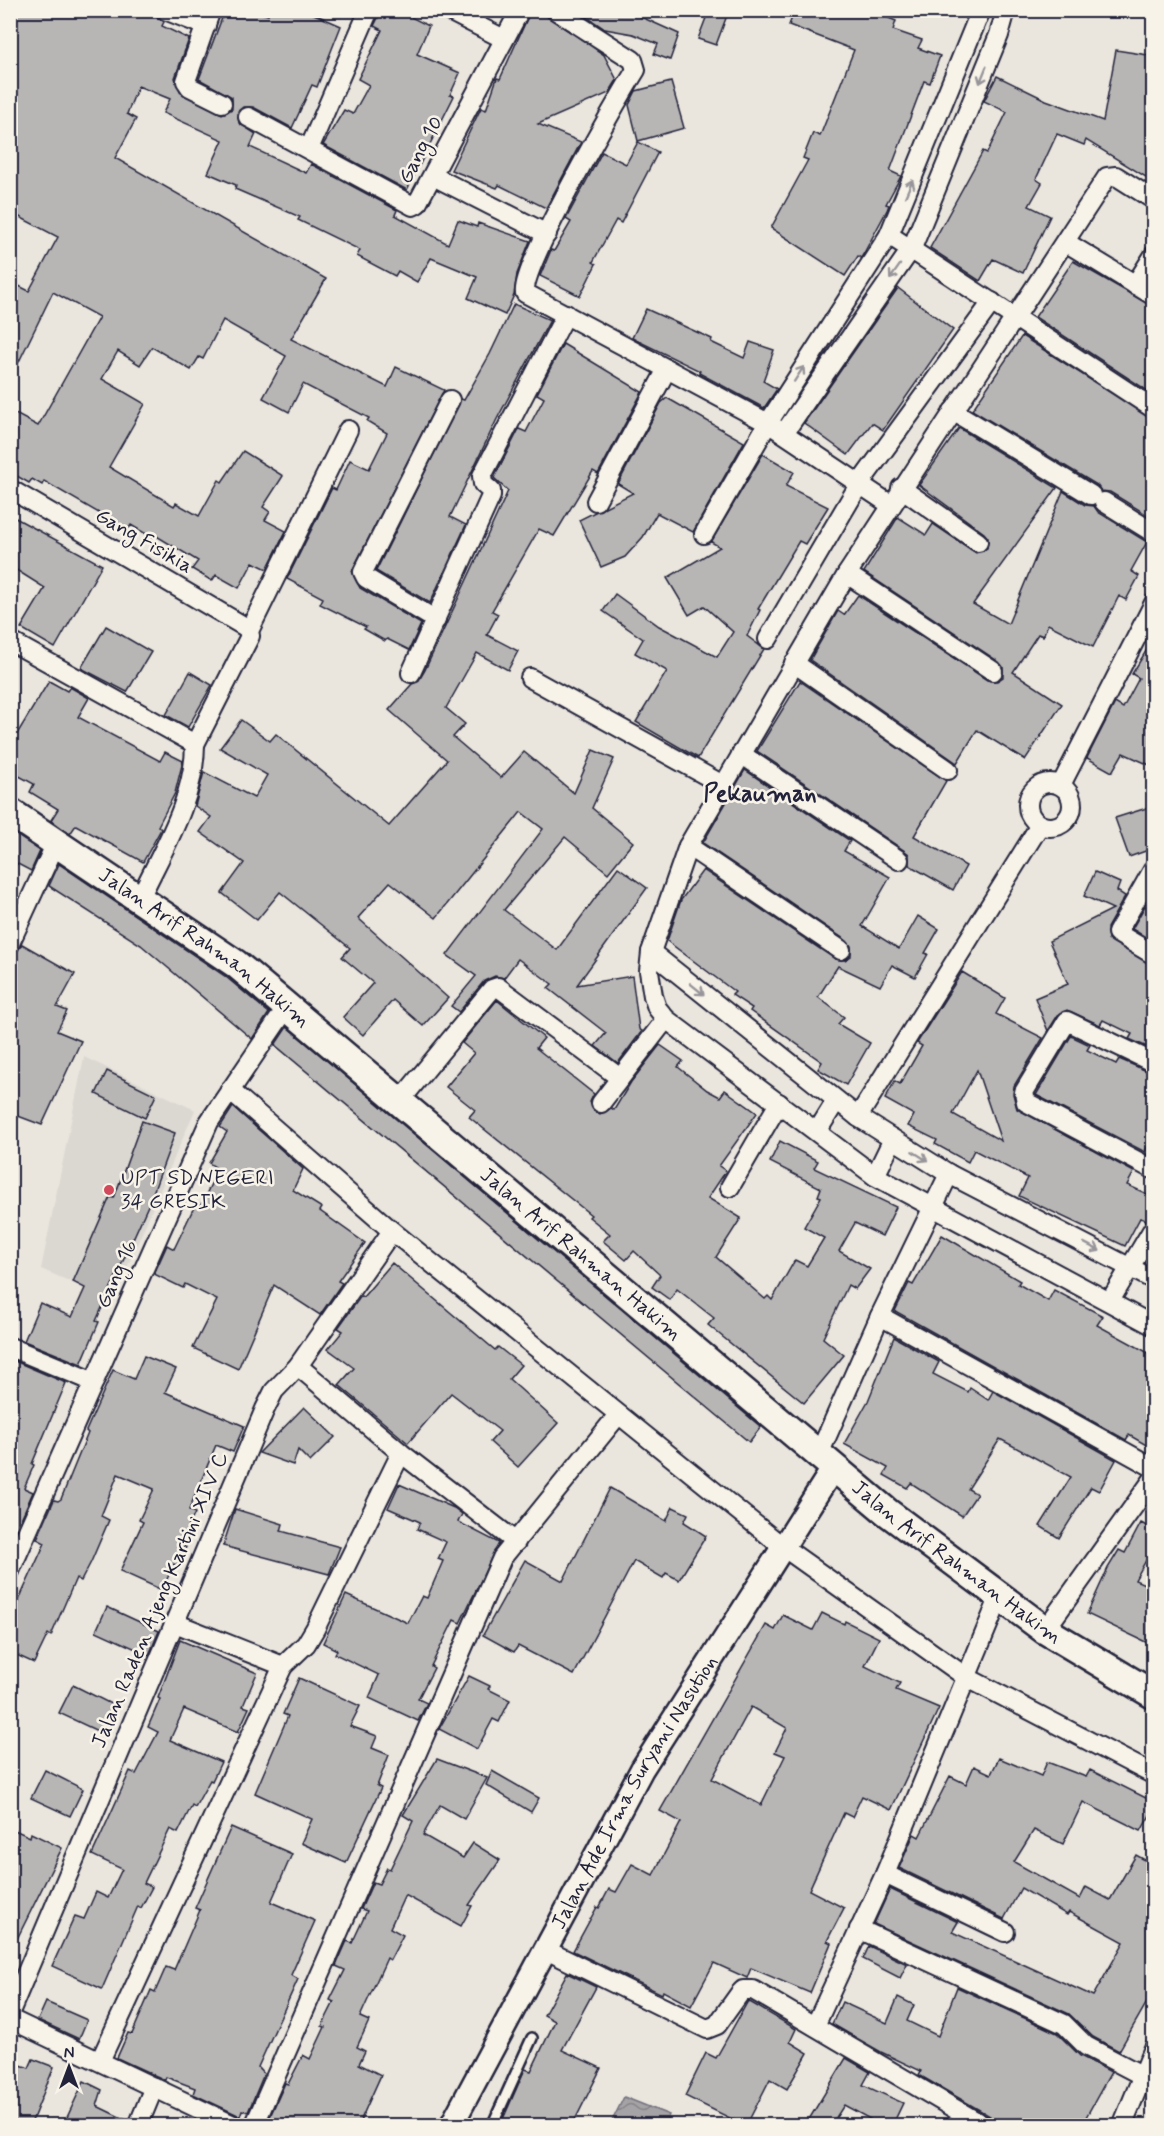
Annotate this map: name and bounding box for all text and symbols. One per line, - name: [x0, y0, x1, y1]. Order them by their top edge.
- one-way arrow: [977, 66, 988, 84]
- street label: Gang 10: [392, 111, 451, 189]
- one-way arrow: [904, 180, 915, 198]
- one-way arrow: [889, 263, 901, 280]
- one-way arrow: [794, 366, 806, 383]
- street label: Gang Fisikia: [90, 502, 198, 581]
- district label: Pekauman: [703, 779, 817, 810]
- street label: Jalan Arif Rahman Hakim: [93, 861, 316, 1034]
- one-way arrow: [689, 982, 705, 995]
- one-way arrow: [911, 1150, 928, 1162]
- street label: Jalan Arif Rahman Hakim: [474, 1161, 688, 1347]
- place label: UPT SD NEGERI 34 GRESIK: [121, 1164, 274, 1216]
- marker: UPT SD NEGERI 34 GRESIK: [102, 1183, 116, 1197]
- street label: Gang 16: [89, 1235, 145, 1313]
- one-way arrow: [1083, 1242, 1101, 1254]
- street label: Jalan Raden Ajeng Kartini XIV C: [85, 1448, 236, 1753]
- street label: Jalan Arif Rahman Hakim: [846, 1474, 1066, 1650]
- street label: Jalan Ade Irma Suryani Nasution: [545, 1650, 725, 1934]
- north arrow: [39, 2037, 99, 2097]
- text: N: [64, 2043, 74, 2064]

